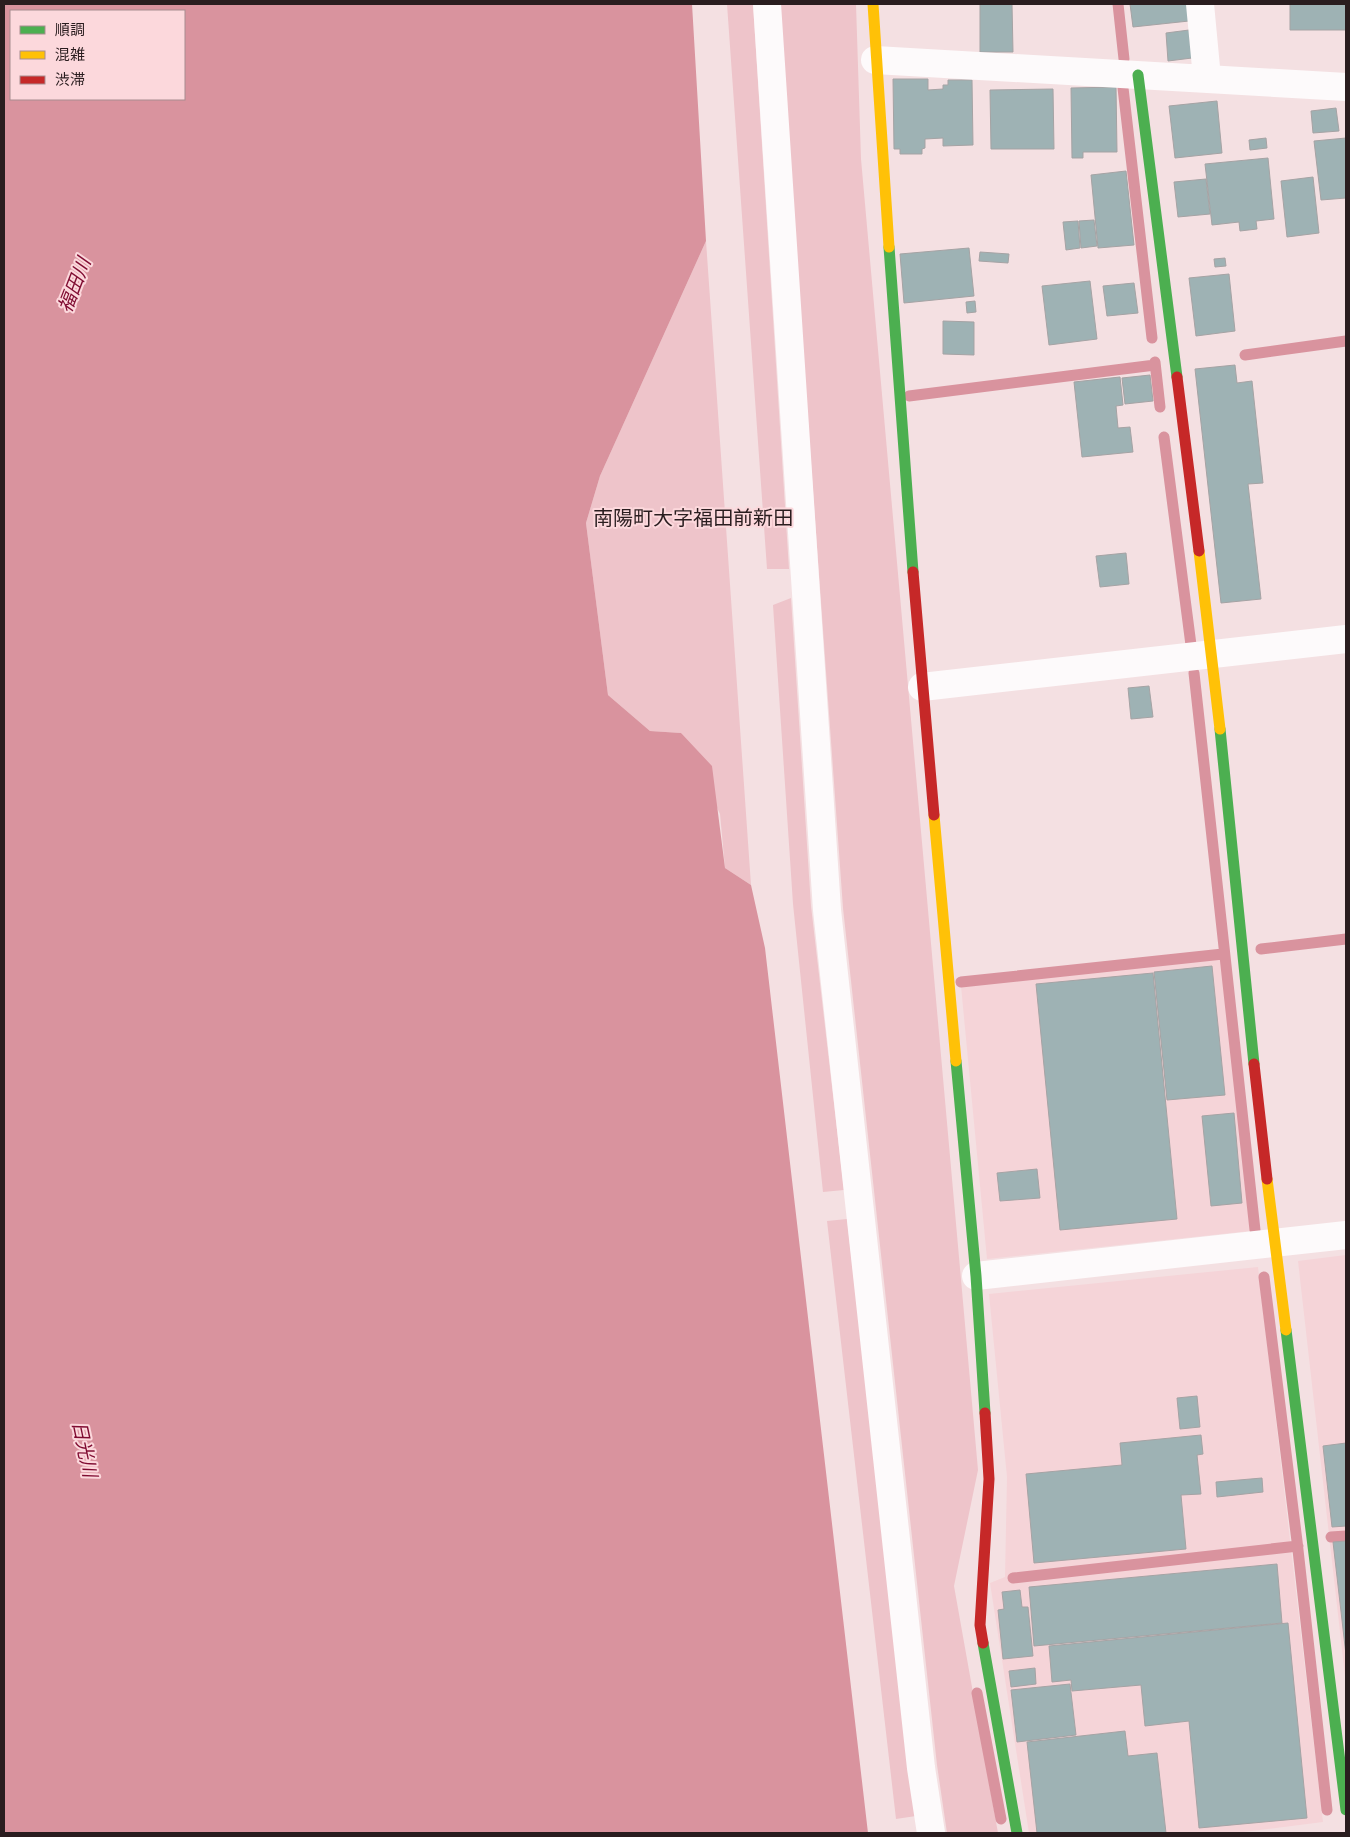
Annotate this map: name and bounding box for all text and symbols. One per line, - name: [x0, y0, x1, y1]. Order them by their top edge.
- legend: [10, 10, 185, 100]
- text: 順調: [55, 21, 85, 39]
- text: 混雑: [55, 46, 85, 64]
- text: 渋滞: [55, 71, 85, 89]
- water label: 福田川: [54, 253, 96, 316]
- district label: 南陽町大字福田前新田: [593, 506, 793, 530]
- water label: 日光川: [67, 1419, 102, 1481]

